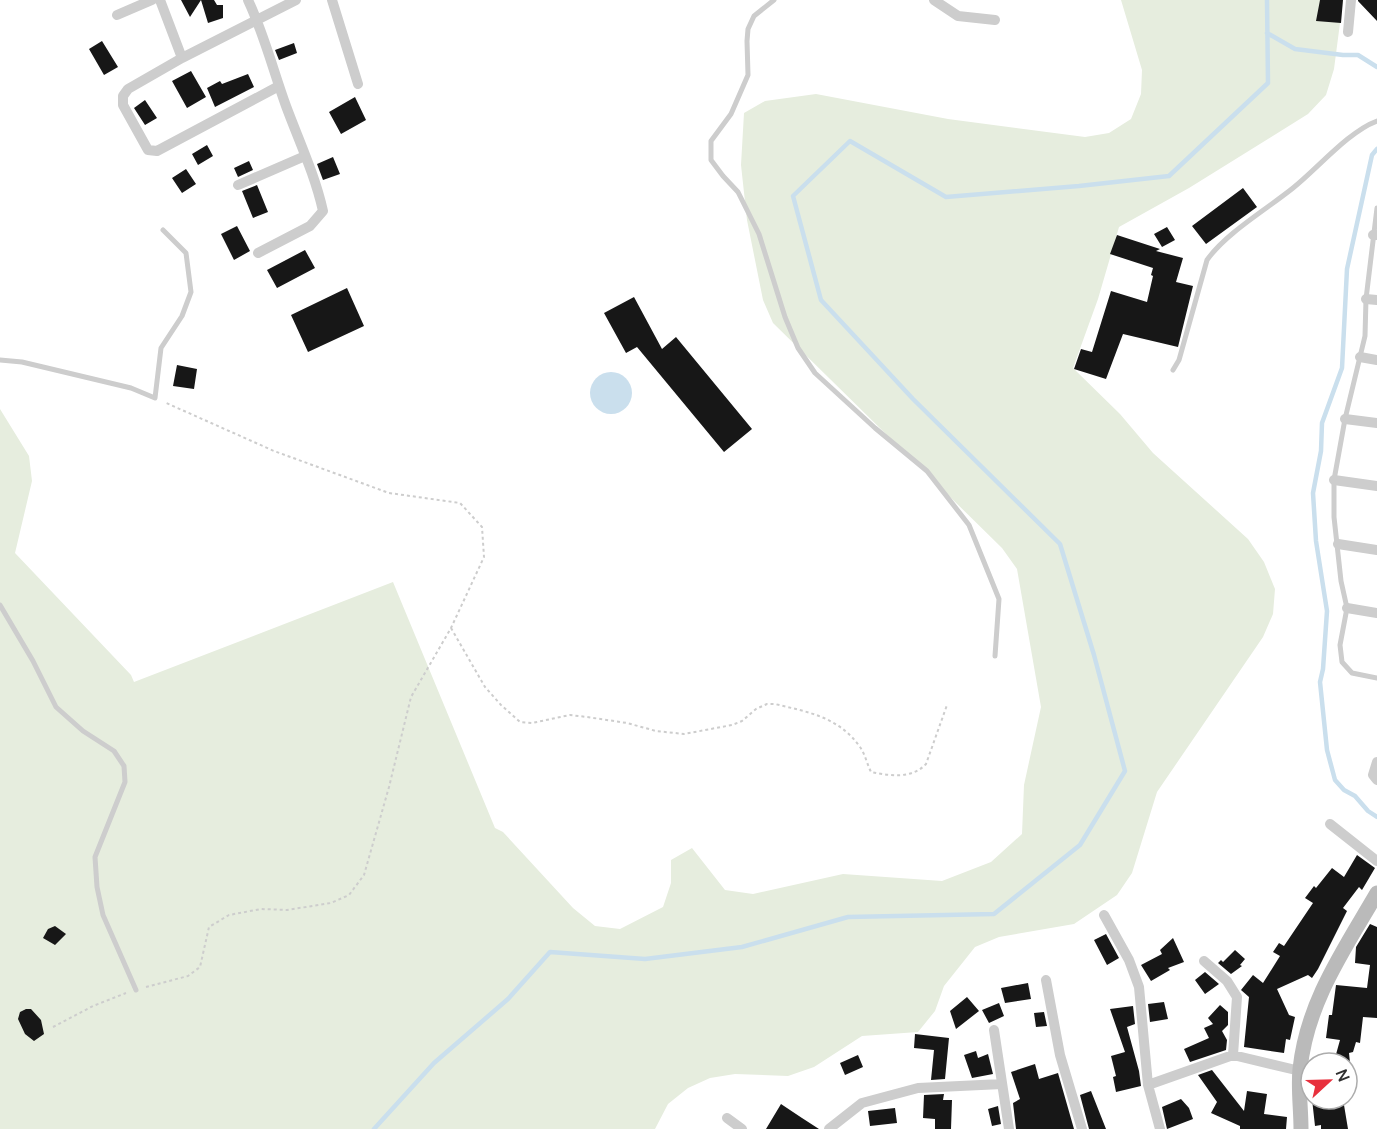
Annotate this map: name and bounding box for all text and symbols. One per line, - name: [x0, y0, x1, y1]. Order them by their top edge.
- north arrow: [1299, 1051, 1359, 1111]
- text: N: [1331, 1066, 1355, 1085]

